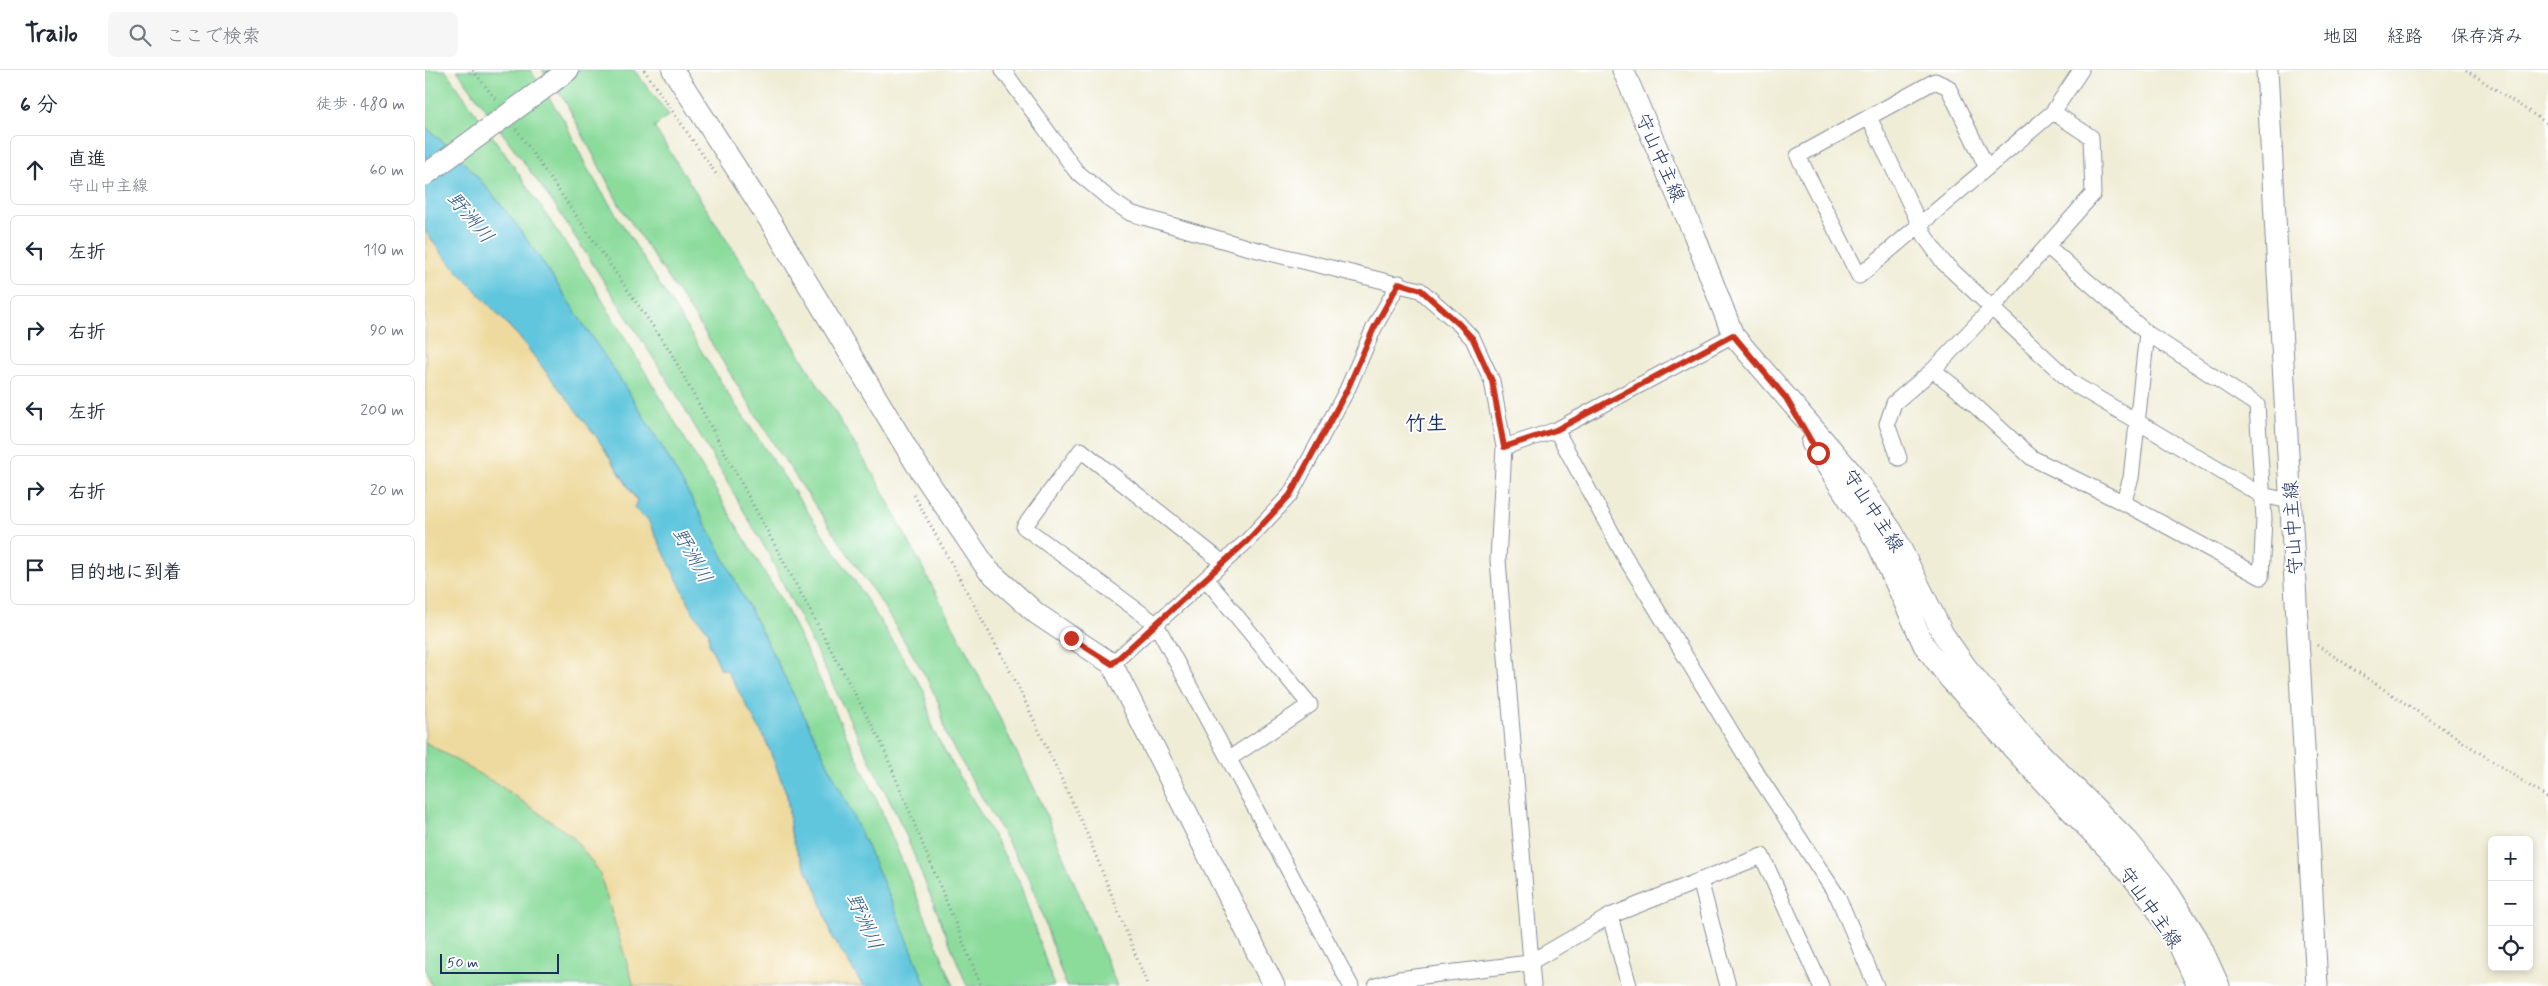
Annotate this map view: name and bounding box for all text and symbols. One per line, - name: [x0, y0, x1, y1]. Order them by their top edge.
- search box: [108, 12, 458, 57]
- text: Trailo: [25, 19, 78, 50]
- icon: search: [126, 21, 154, 49]
- text: ここで検索: [166, 24, 261, 49]
- text: 地図: [2323, 25, 2359, 49]
- text: 経路: [2387, 25, 2423, 49]
- text: 保存済み: [2451, 25, 2523, 49]
- text: 6 分: [20, 91, 57, 119]
- text: 徒歩 · 480 m: [316, 94, 405, 115]
- street label: 守山中主線: [1629, 109, 1690, 206]
- text: 直進: [68, 147, 106, 172]
- icon: ahead: [21, 156, 49, 184]
- text: 60 m: [370, 160, 404, 181]
- text: 守山中主線: [68, 176, 148, 197]
- water label: 野洲川: [440, 186, 499, 250]
- icon: left: [21, 236, 49, 264]
- text: 左折: [68, 240, 106, 265]
- text: 110 m: [363, 240, 404, 261]
- icon: right: [21, 316, 49, 344]
- text: 右折: [68, 320, 106, 345]
- text: 90 m: [370, 320, 404, 341]
- icon: left: [21, 396, 49, 424]
- text: 左折: [68, 400, 106, 425]
- text: 200 m: [360, 400, 404, 421]
- district label: 竹生: [1405, 410, 1447, 438]
- route start: [1807, 442, 1830, 465]
- street label: 守山中主線: [1836, 464, 1909, 557]
- icon: right: [21, 476, 49, 504]
- text: 右折: [68, 480, 106, 505]
- text: 20 m: [370, 480, 404, 501]
- street label: 守山中主線: [2279, 480, 2308, 576]
- water label: 野洲川: [665, 523, 718, 589]
- icon: arrive: [21, 556, 49, 584]
- text: 目的地に到着: [68, 560, 182, 585]
- route end: [1060, 627, 1083, 650]
- map controls: [2488, 836, 2533, 971]
- button: +: [2488, 836, 2533, 881]
- street label: 守山中主線: [2112, 862, 2187, 954]
- button: −: [2488, 881, 2533, 926]
- water label: 野洲川: [839, 889, 888, 955]
- button: locate: [2488, 926, 2533, 971]
- scale bar: [440, 951, 559, 974]
- text: 50 m: [447, 954, 478, 972]

